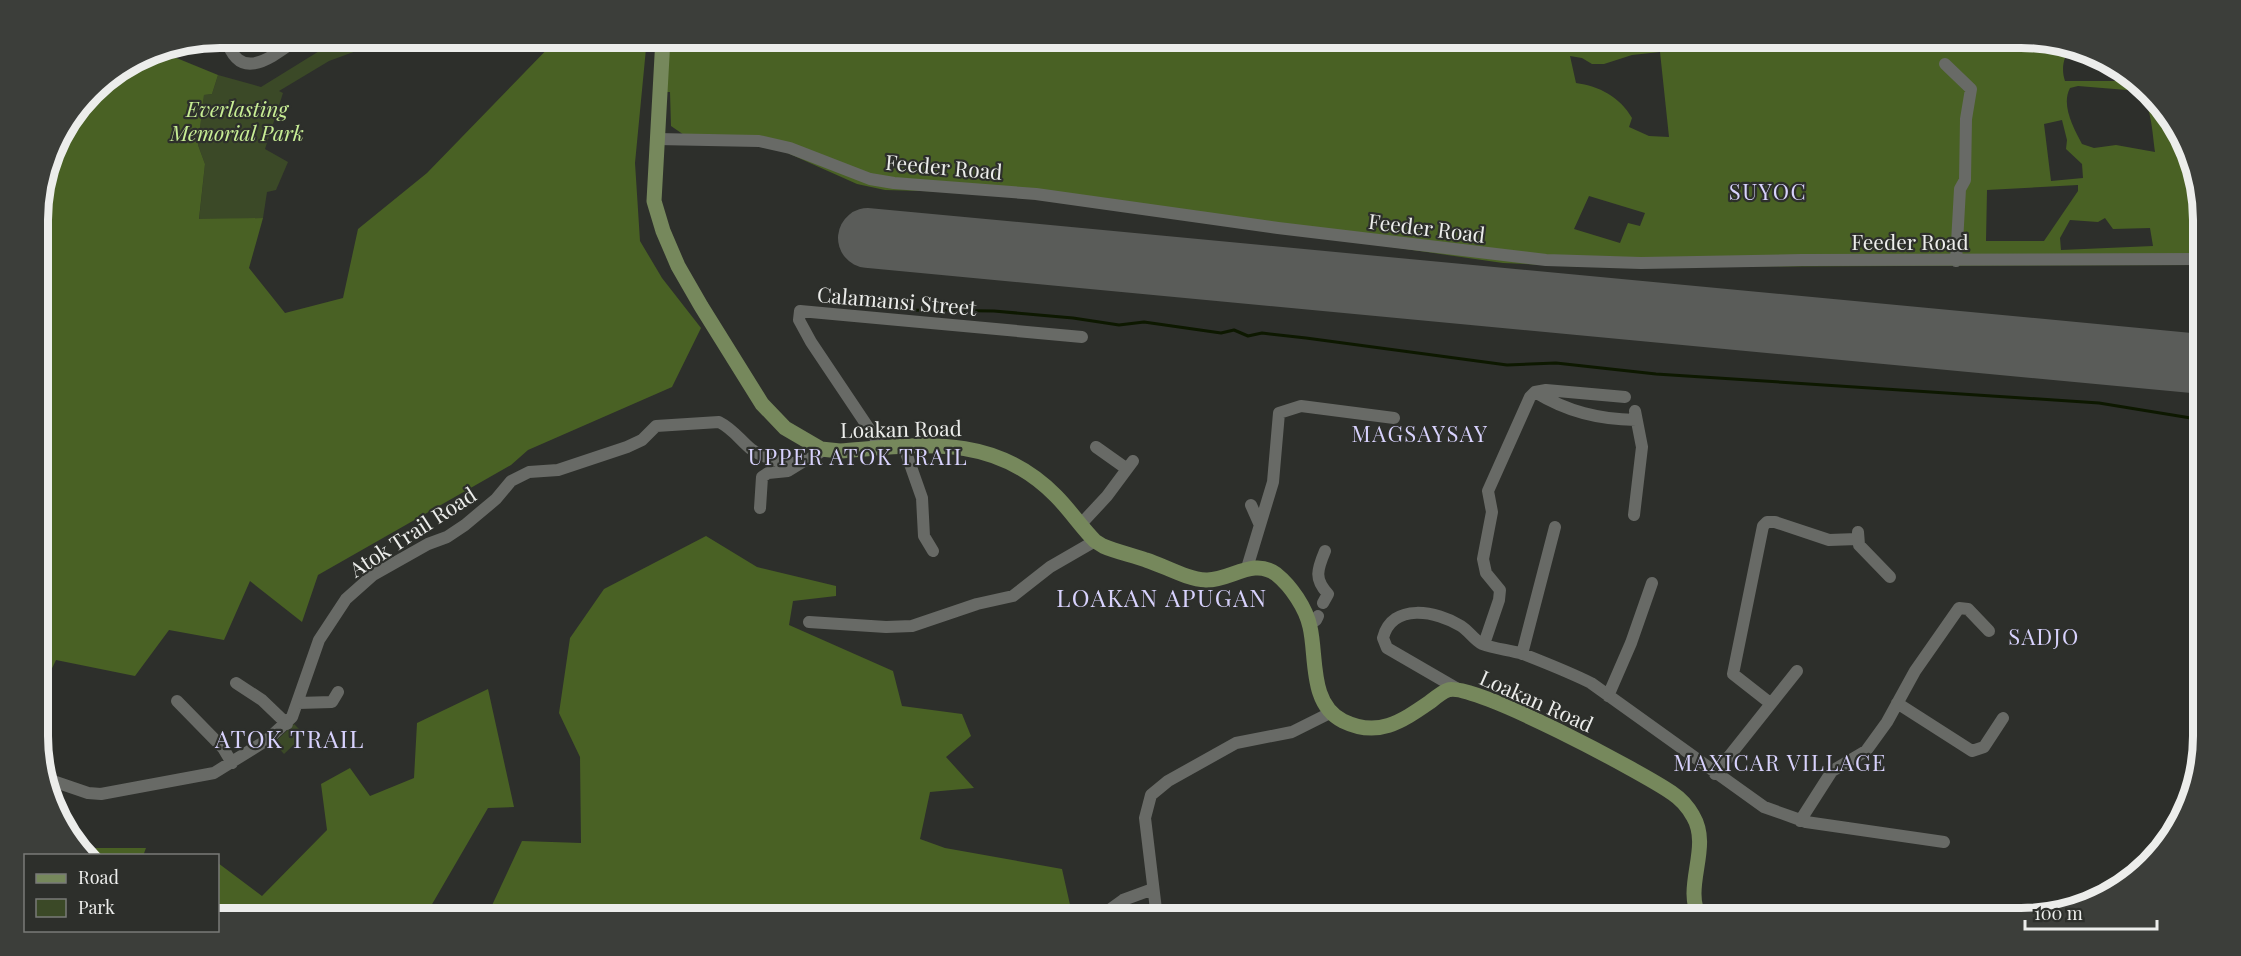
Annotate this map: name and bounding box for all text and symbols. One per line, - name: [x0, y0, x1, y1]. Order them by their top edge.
- park label: Everlasting Memorial Park: [169, 94, 304, 146]
- street label: Feeder Road: [884, 147, 1004, 185]
- district label: SUYOC: [1729, 176, 1807, 206]
- street label: Feeder Road: [1367, 206, 1487, 248]
- street label: Feeder Road: [1851, 227, 1969, 255]
- street label: Calamansi Street: [816, 279, 979, 321]
- street label: Loakan Road: [840, 413, 962, 443]
- district label: MAGSAYSAY: [1352, 418, 1488, 448]
- district label: UPPER ATOK TRAIL: [748, 441, 968, 471]
- street label: Atok Trail Road: [342, 479, 481, 583]
- district label: LOAKAN APUGAN: [1056, 581, 1268, 613]
- district label: SADJO: [2008, 621, 2080, 651]
- street label: Loakan Road: [1476, 662, 1598, 738]
- district label: ATOK TRAIL: [214, 722, 365, 754]
- district label: MAXICAR VILLAGE: [1673, 747, 1887, 777]
- legend: [24, 854, 219, 932]
- text: Road: [78, 865, 119, 889]
- scale bar: [2025, 893, 2157, 931]
- text: Park: [78, 895, 115, 919]
- text: 100 m: [2034, 901, 2083, 925]

